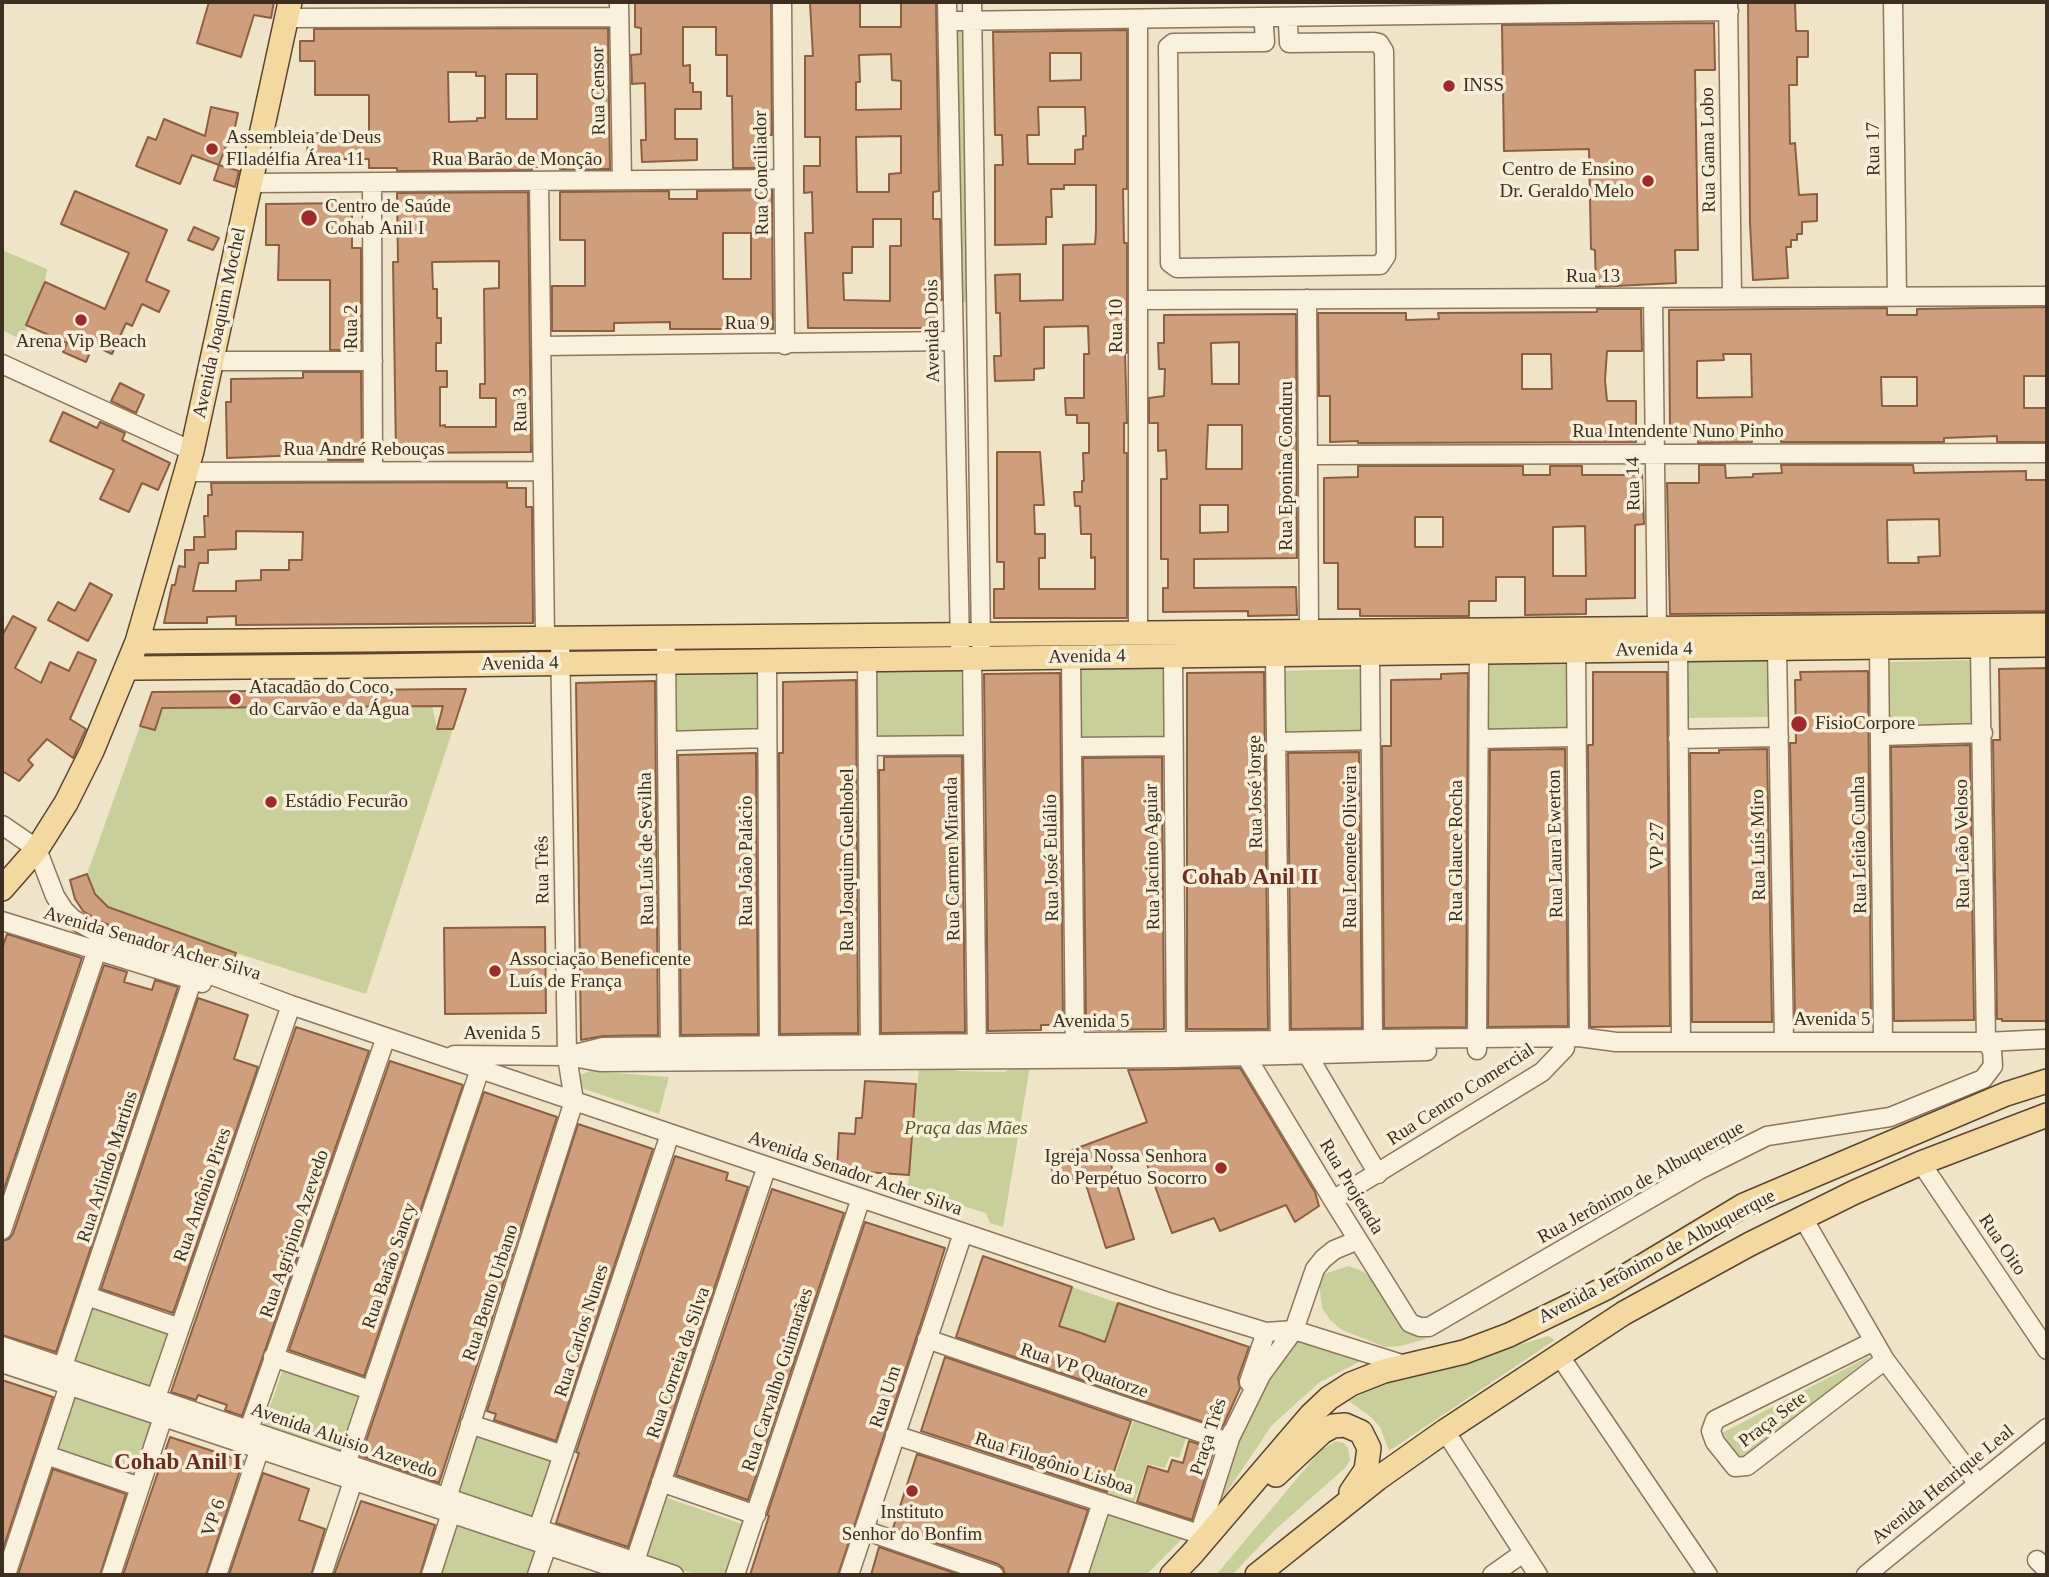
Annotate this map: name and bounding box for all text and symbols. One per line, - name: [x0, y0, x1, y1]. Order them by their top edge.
- street label: Rua Censor: [587, 46, 611, 136]
- place label: INSS: [1463, 75, 1504, 97]
- marker: INSS: [1441, 78, 1457, 94]
- street label: Rua Gama Lobo: [1697, 87, 1721, 213]
- street label: Rua Conciliador: [750, 110, 774, 236]
- street label: Rua 17: [1862, 122, 1886, 176]
- place label: Assembleia de Deus FIladélfia Área 11: [226, 127, 381, 171]
- marker: Assembleia de Deus FIladélfia Área 11: [204, 141, 220, 157]
- street label: Rua Barão de Monção: [432, 149, 602, 171]
- place label: Centro de Ensino Dr. Geraldo Melo: [1499, 159, 1634, 203]
- marker: Centro de Ensino Dr. Geraldo Melo: [1640, 173, 1656, 189]
- place label: Centro de Saúde Cohab Anil I: [325, 196, 451, 240]
- marker: Centro de Saúde Cohab Anil I: [299, 208, 319, 228]
- street label: Avenida Joaquim Mochel: [189, 225, 251, 421]
- street label: Rua 13: [1566, 266, 1620, 288]
- street label: Avenida Dois: [921, 279, 945, 383]
- street label: Rua 10: [1106, 299, 1128, 353]
- street label: Rua 2: [341, 305, 363, 349]
- marker: Arena Vip Beach: [73, 312, 89, 328]
- street label: Rua 9: [725, 313, 769, 335]
- place label: Arena Vip Beach: [16, 331, 146, 353]
- street label: Rua Eponina Conduru: [1276, 381, 1298, 551]
- street label: Rua 3: [509, 387, 533, 433]
- street label: Rua Intendente Nuno Pinho: [1572, 421, 1784, 443]
- street label: Rua André Rebouças: [283, 439, 445, 461]
- street label: Rua 14: [1622, 457, 1646, 511]
- street label: Avenida 4: [1615, 638, 1693, 662]
- street label: Avenida 4: [1048, 645, 1126, 669]
- street label: Avenida 4: [481, 652, 559, 676]
- place label: Atacadão do Coco, do Carvão e da Água: [249, 677, 409, 721]
- marker: Atacadão do Coco, do Carvão e da Água: [227, 691, 243, 707]
- place label: FisioCorpore: [1815, 713, 1915, 735]
- marker: FisioCorpore: [1789, 714, 1809, 734]
- street label: Rua José Jorge: [1244, 735, 1268, 849]
- street label: Rua Leonete Oliveira: [1340, 765, 1362, 929]
- street label: Rua Joaquim Guelhobel: [837, 768, 859, 952]
- street label: Rua Laura Ewerton: [1543, 769, 1569, 919]
- street label: Rua Luís de Sevilha: [634, 772, 660, 926]
- street label: Rua Leitão Cunha: [1847, 776, 1873, 914]
- street label: Rua Carmen Miranda: [940, 777, 966, 941]
- street label: Rua Leão Veloso: [1950, 779, 1976, 909]
- street label: Rua Glauce Rocha: [1446, 780, 1468, 922]
- street label: Rua Jacinto Aguiar: [1140, 783, 1166, 931]
- street label: Rua Luís Miro: [1747, 789, 1771, 901]
- place label: Estádio Fecurão: [285, 791, 408, 813]
- marker: Estádio Fecurão: [263, 794, 279, 810]
- street label: Rua José Eulálio: [1039, 794, 1065, 922]
- street label: Rua João Palácio: [736, 796, 758, 926]
- street label: VP 27: [1647, 822, 1669, 870]
- street label: Rua Três: [531, 836, 555, 904]
- district label: Cohab Anil II: [1182, 864, 1318, 892]
- street label: Avenida Senador Acher Silva: [41, 902, 263, 986]
- place label: Associação Beneficente Luís de França: [509, 949, 691, 993]
- marker: Associação Beneficente Luís de França: [487, 963, 503, 979]
- street label: Avenida 5: [1793, 1009, 1871, 1031]
- street label: Avenida 5: [1052, 1011, 1130, 1033]
- street label: Avenida 5: [463, 1023, 541, 1045]
- street label: Rua Centro Comercial: [1383, 1039, 1539, 1151]
- street label: Rua Arlindo Martins: [73, 1088, 143, 1246]
- street label: Rua Jerônimo de Albuquerque: [1534, 1117, 1748, 1249]
- park label: Praça das Mães: [904, 1118, 1028, 1140]
- street label: Rua Antônio Pires: [169, 1125, 237, 1265]
- street label: Avenida Senador Acher Silva: [745, 1127, 965, 1221]
- street label: Rua Projetada: [1314, 1135, 1388, 1239]
- place label: Igreja Nossa Senhora do Perpétuo Socorro: [1044, 1146, 1207, 1190]
- street label: Rua Agripino Azevedo: [256, 1147, 334, 1321]
- marker: Igreja Nossa Senhora do Perpétuo Socorro: [1213, 1160, 1229, 1176]
- street label: Avenida Jerônimo de Albuquerque: [1535, 1185, 1779, 1329]
- street label: Rua Barão Sancy: [358, 1200, 422, 1332]
- street label: Rua Oito: [1973, 1210, 2031, 1280]
- street label: Rua Bento Urbano: [458, 1222, 524, 1364]
- street label: Rua Carlos Nunes: [550, 1262, 614, 1400]
- street label: Rua Correia da Silva: [642, 1284, 716, 1442]
- street label: Rua Carvalho Guimarães: [737, 1285, 819, 1475]
- street label: Rua VP Quatorze: [1017, 1338, 1151, 1404]
- street label: Rua Um: [865, 1363, 907, 1431]
- street label: Praça Sete: [1734, 1387, 1812, 1453]
- street label: Praça Três: [1186, 1395, 1232, 1479]
- street label: Avenida Aluisio Azevedo: [248, 1398, 440, 1484]
- street label: Avenida Henrique Leal: [1867, 1420, 2019, 1550]
- street label: Rua Filogônio Lisboa: [972, 1428, 1136, 1500]
- district label: Cohab Anil I: [114, 1449, 242, 1477]
- marker: Instituto Senhor do Bonfim: [904, 1483, 920, 1499]
- street label: VP 6: [197, 1496, 231, 1540]
- place label: Instituto Senhor do Bonfim: [842, 1502, 982, 1546]

